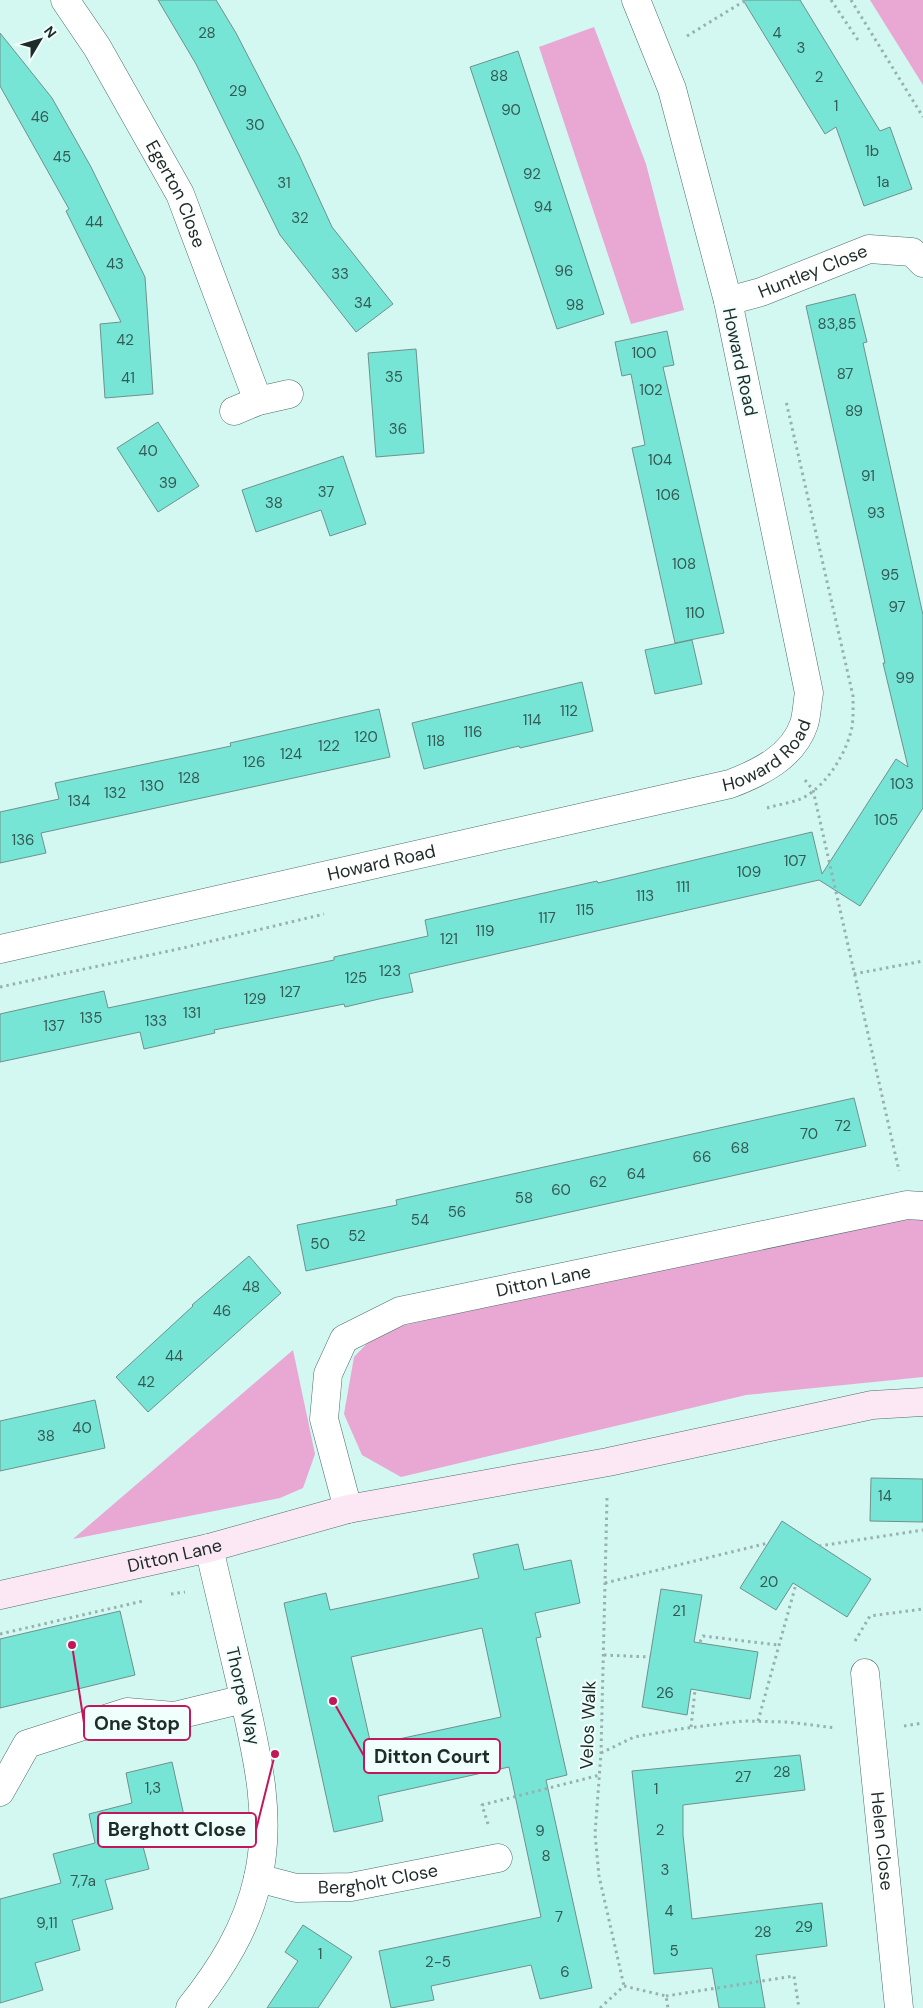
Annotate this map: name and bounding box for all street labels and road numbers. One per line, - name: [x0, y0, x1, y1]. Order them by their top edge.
- street label: Egerton Close: [140, 136, 211, 251]
- street label: Huntley Close: [755, 239, 871, 304]
- street label: Howard Road: [717, 306, 763, 418]
- street label: Howard Road: [720, 716, 817, 797]
- street label: Howard Road: [325, 839, 438, 887]
- street label: Ditton Lane: [494, 1259, 593, 1303]
- street label: Ditton Lane: [125, 1533, 225, 1578]
- street label: Thorpe Way: [220, 1645, 266, 1747]
- street label: Velos Walk: [574, 1680, 602, 1770]
- street label: Helen Close: [865, 1791, 899, 1891]
- street label: Bergholt Close: [318, 1858, 440, 1900]

